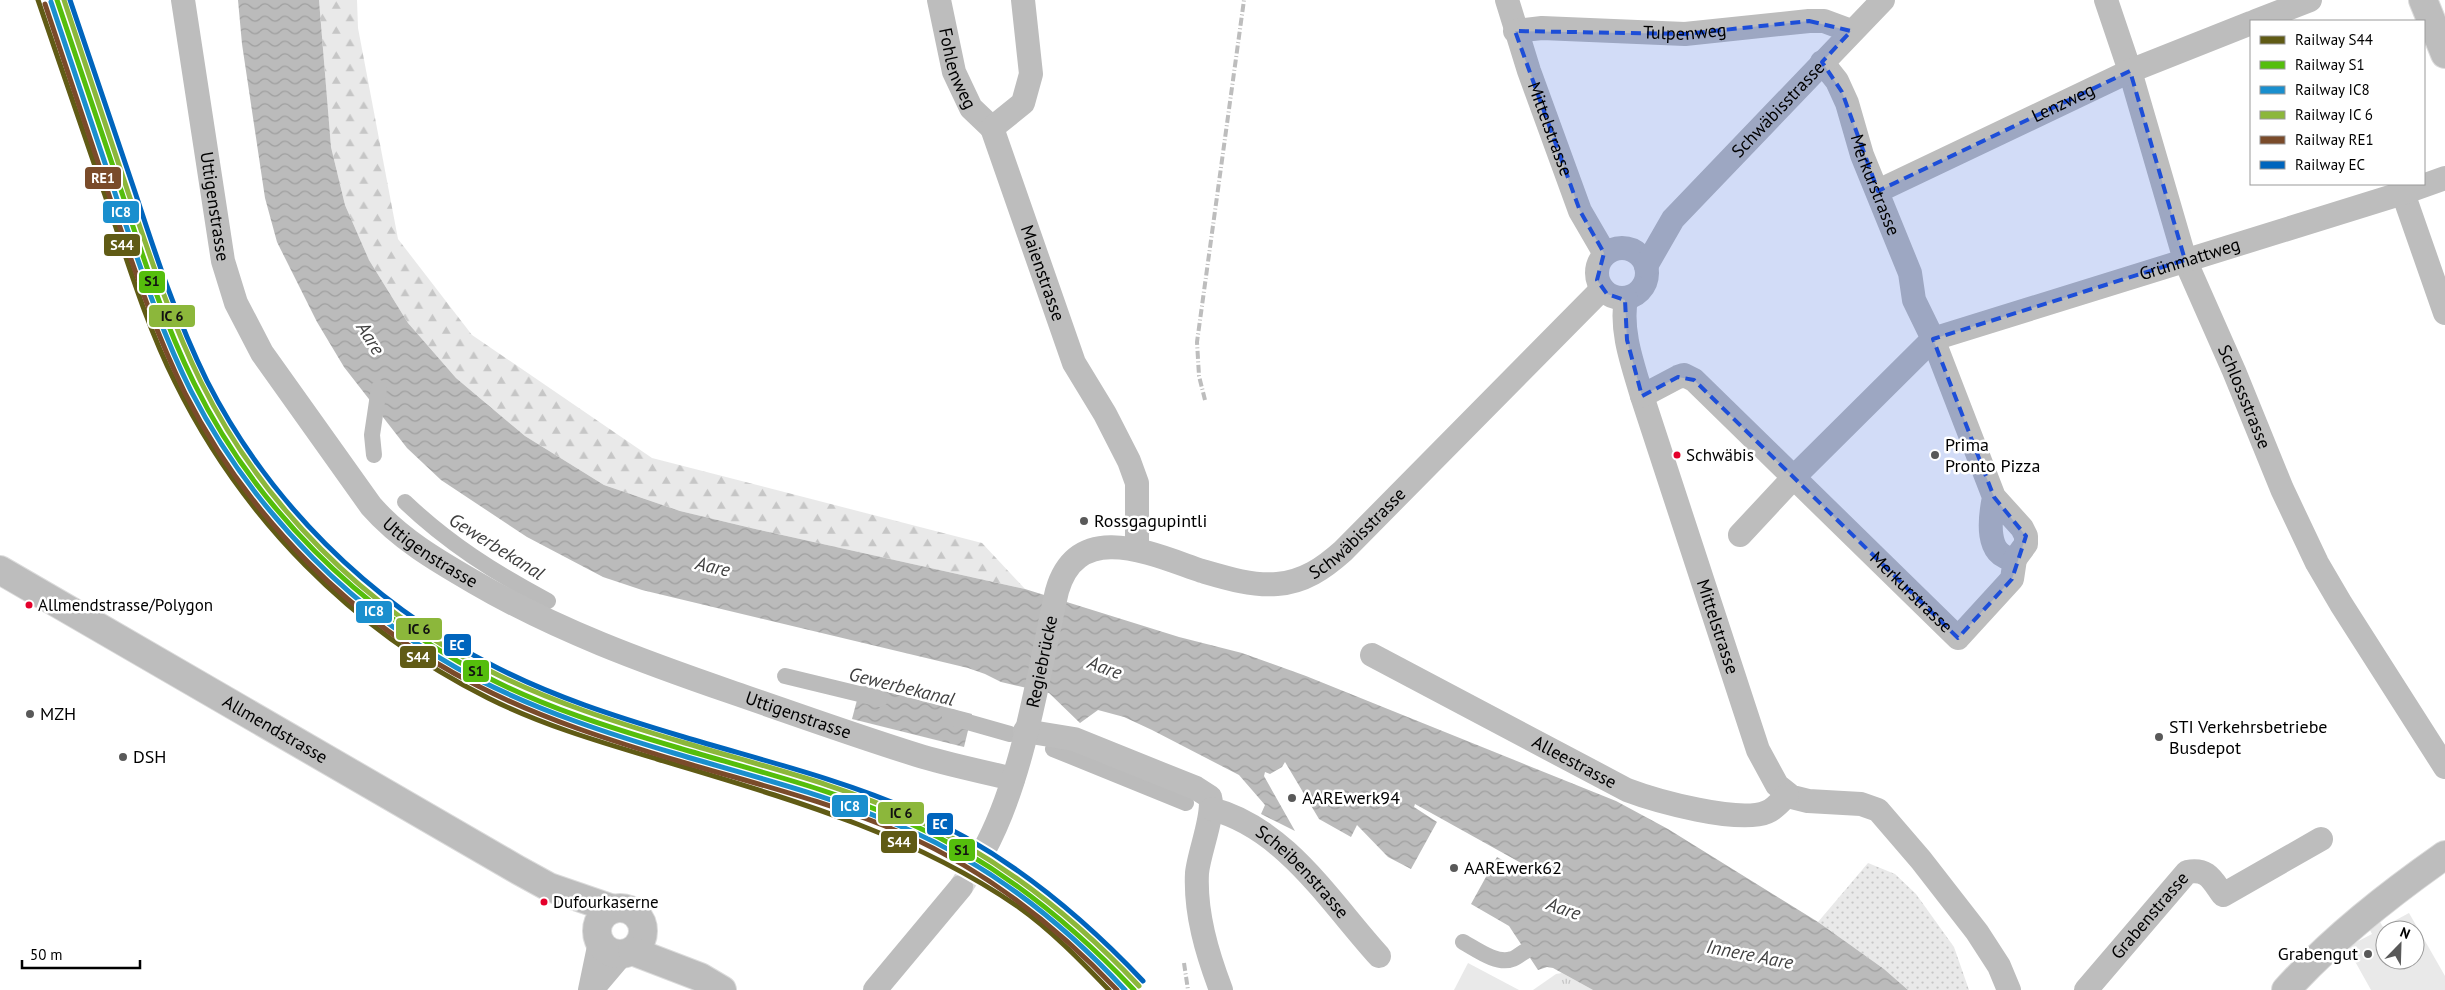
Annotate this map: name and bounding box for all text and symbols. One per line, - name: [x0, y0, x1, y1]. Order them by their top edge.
- street label: Tulpenweg: [1643, 18, 1727, 45]
- legend: [2250, 20, 2425, 185]
- street label: Fohlenweg: [934, 26, 982, 113]
- text: Railway S44: [2295, 30, 2373, 49]
- text: Railway S1: [2295, 55, 2365, 74]
- street label: Schwäbisstrasse: [1726, 56, 1829, 162]
- street label: Lenzweg: [2028, 78, 2098, 127]
- street label: Mittelstrasse: [1523, 79, 1578, 179]
- text: Railway IC8: [2295, 80, 2370, 99]
- text: Railway IC 6: [2295, 105, 2373, 124]
- text: Railway RE1: [2295, 130, 2374, 149]
- street label: Merkurstrasse: [1846, 131, 1906, 239]
- street label: Uttigenstrasse: [195, 150, 235, 263]
- text: Railway EC: [2295, 155, 2365, 174]
- line badge: RE1: [84, 166, 122, 190]
- text: RE1: [91, 169, 115, 187]
- line badge: IC8: [102, 200, 140, 224]
- text: IC8: [111, 203, 131, 221]
- street label: Maienstrasse: [1016, 222, 1070, 324]
- street label: Grünmattweg: [2136, 232, 2243, 285]
- line badge: S44: [103, 233, 141, 257]
- text: S44: [110, 236, 134, 254]
- line badge: S1: [138, 270, 166, 294]
- text: S1: [144, 272, 160, 290]
- line badge: IC 6: [148, 304, 196, 328]
- text: IC 6: [161, 307, 183, 325]
- water label: Aare: [351, 316, 391, 359]
- street label: Schlossstrasse: [2213, 341, 2276, 452]
- place label: Prima Pronto Pizza: [1945, 433, 2040, 477]
- place label: Schwäbis: [1686, 444, 1754, 466]
- marker: Prima Pronto Pizza: [1929, 449, 1941, 461]
- marker: Schwäbis: [1672, 450, 1682, 460]
- street label: Schwäbisstrasse: [1304, 482, 1410, 584]
- water label: Gewerbekanal: [445, 507, 549, 585]
- place label: Rossgagupintli: [1094, 509, 1207, 532]
- street label: Uttigenstrasse: [378, 512, 482, 593]
- marker: Rossgagupintli: [1078, 515, 1090, 527]
- street label: Merkurstrasse: [1865, 546, 1958, 638]
- water label: Aare: [692, 550, 733, 582]
- street label: Mittelstrasse: [1692, 576, 1744, 677]
- place label: Allmendstrasse/Polygon: [38, 594, 213, 616]
- marker: Allmendstrasse/Polygon: [24, 600, 34, 610]
- line badge: IC8: [355, 600, 393, 624]
- text: IC8: [364, 602, 384, 620]
- street label: Regiebrücke: [1021, 613, 1062, 710]
- line badge: IC 6: [395, 617, 443, 641]
- text: IC 6: [408, 620, 430, 638]
- line badge: EC: [443, 633, 472, 657]
- text: EC: [449, 636, 465, 654]
- line badge: S44: [399, 645, 437, 669]
- text: S44: [406, 648, 430, 666]
- water label: Aare: [1084, 649, 1126, 684]
- line badge: S1: [462, 659, 490, 683]
- water label: Gewerbekanal: [847, 661, 957, 711]
- text: S1: [468, 662, 484, 680]
- street label: Uttigenstrasse: [742, 686, 854, 744]
- street label: Allmendstrasse: [219, 690, 332, 768]
- place label: MZH: [40, 702, 76, 725]
- marker: MZH: [24, 708, 36, 720]
- place label: STI Verkehrsbetriebe Busdepot: [2169, 715, 2328, 759]
- street label: Alleestrasse: [1528, 730, 1621, 793]
- marker: STI Verkehrsbetriebe Busdepot: [2153, 731, 2165, 743]
- place label: DSH: [133, 745, 166, 768]
- marker: DSH: [117, 751, 129, 763]
- place label: AAREwerk94: [1302, 786, 1400, 809]
- marker: AAREwerk94: [1286, 792, 1298, 804]
- line badge: IC8: [831, 794, 869, 818]
- text: IC8: [840, 797, 860, 815]
- line badge: IC 6: [877, 801, 925, 825]
- text: IC 6: [890, 804, 912, 822]
- line badge: EC: [926, 812, 954, 836]
- text: EC: [932, 815, 948, 833]
- street label: Scheibenstrasse: [1252, 820, 1354, 923]
- line badge: S44: [880, 830, 918, 854]
- text: S44: [887, 833, 911, 851]
- line badge: S1: [948, 838, 976, 862]
- text: S1: [954, 841, 970, 859]
- place label: AAREwerk62: [1464, 856, 1562, 879]
- marker: AAREwerk62: [1448, 862, 1460, 874]
- street label: Grabenstrasse: [2106, 867, 2193, 964]
- place label: Dufourkaserne: [553, 891, 659, 913]
- water label: Aare: [1543, 891, 1585, 925]
- marker: Dufourkaserne: [539, 897, 549, 907]
- north arrow: [2375, 920, 2425, 970]
- text: N: [2397, 923, 2413, 943]
- water label: Innere Aare: [1704, 934, 1796, 974]
- scale bar: [22, 938, 140, 970]
- place label: Grabengut: [2278, 942, 2358, 965]
- text: 50 m: [30, 945, 63, 964]
- marker: Grabengut: [2362, 948, 2374, 960]

